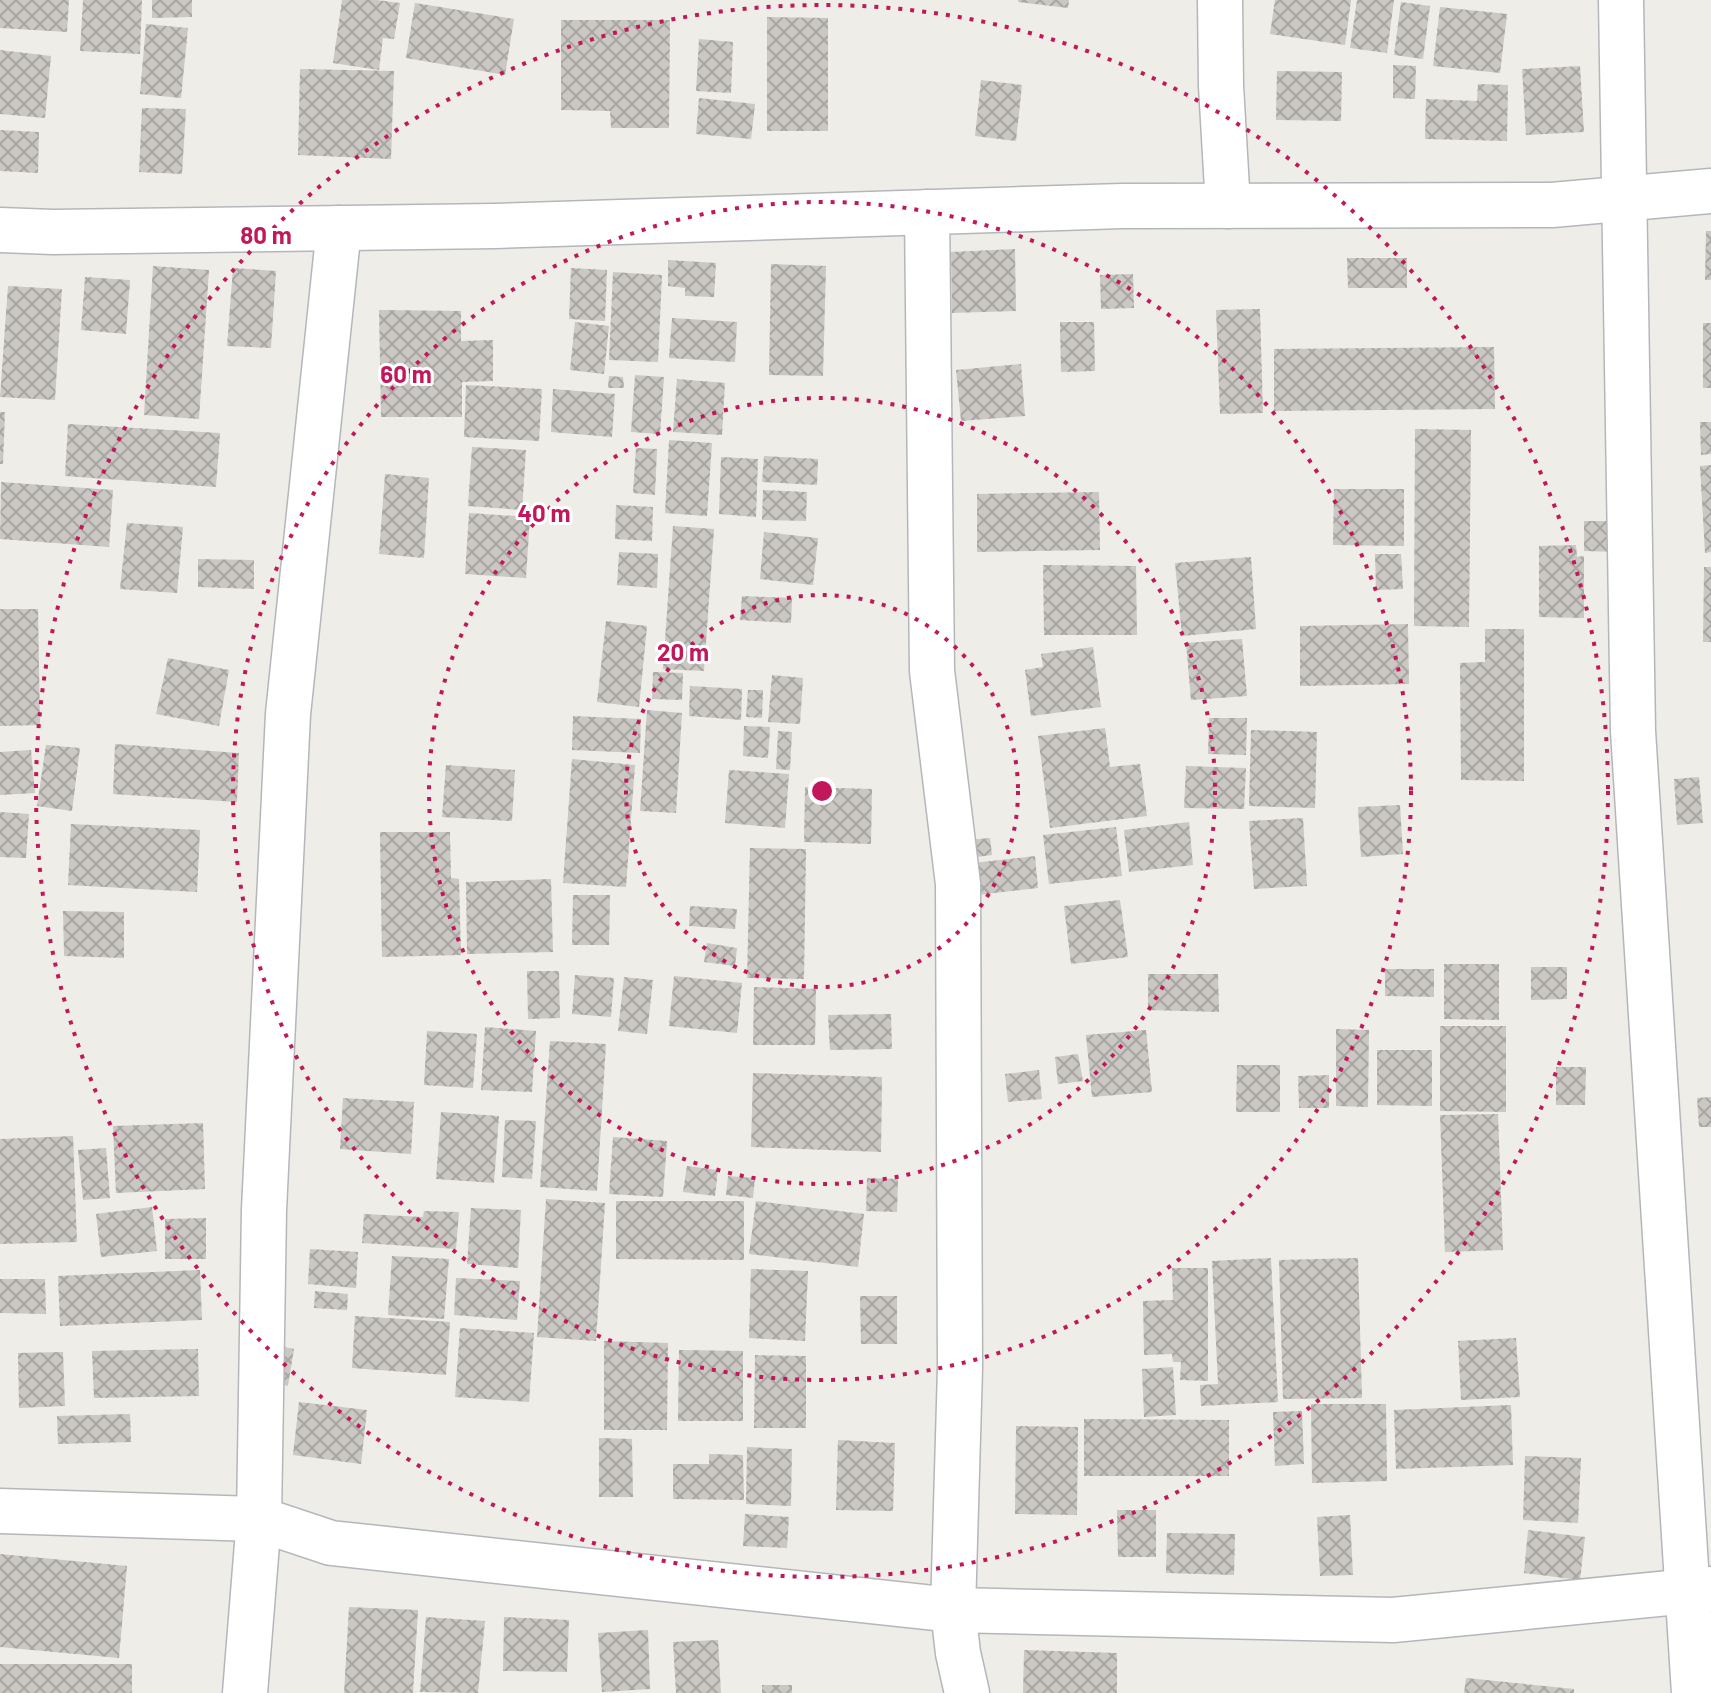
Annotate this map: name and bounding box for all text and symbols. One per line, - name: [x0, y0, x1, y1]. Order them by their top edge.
- text: 80 m: [240, 220, 292, 249]
- text: 60 m: [380, 359, 432, 388]
- text: 40 m: [517, 498, 571, 527]
- text: 20 m: [657, 637, 709, 666]
- centre of rings: [808, 777, 836, 805]

